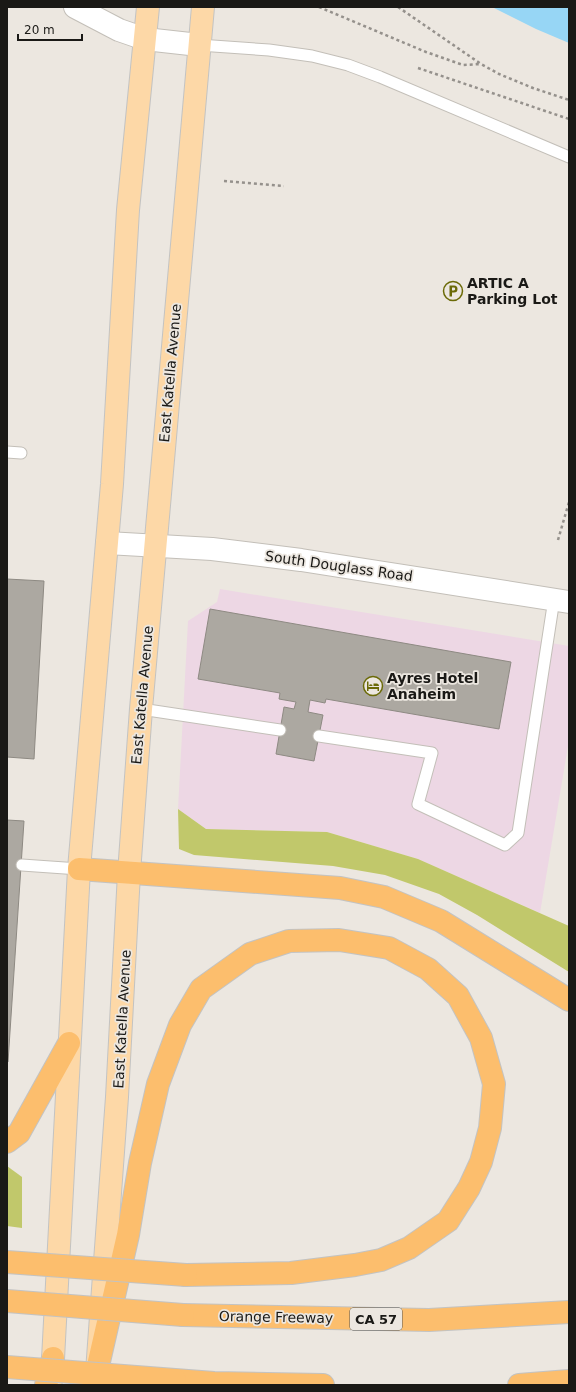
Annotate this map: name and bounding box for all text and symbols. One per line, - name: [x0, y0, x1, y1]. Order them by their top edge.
- scale bar: [18, 16, 82, 42]
- text: 20 m: [24, 23, 55, 37]
- place label: ARTIC A Parking Lot: [467, 275, 558, 307]
- parking icon: ARTIC A Parking Lot: [442, 280, 464, 302]
- street label: East Katella Avenue: [156, 303, 184, 443]
- street label: South Douglass Road: [264, 548, 414, 584]
- street label: East Katella Avenue: [128, 625, 156, 765]
- place label: Ayres Hotel Anaheim: [387, 670, 478, 702]
- hotel icon: Ayres Hotel Anaheim: [362, 675, 384, 697]
- street label: East Katella Avenue: [110, 949, 134, 1089]
- street label: Orange Freeway: [219, 1308, 333, 1326]
- road number: CA 57: [350, 1308, 402, 1330]

